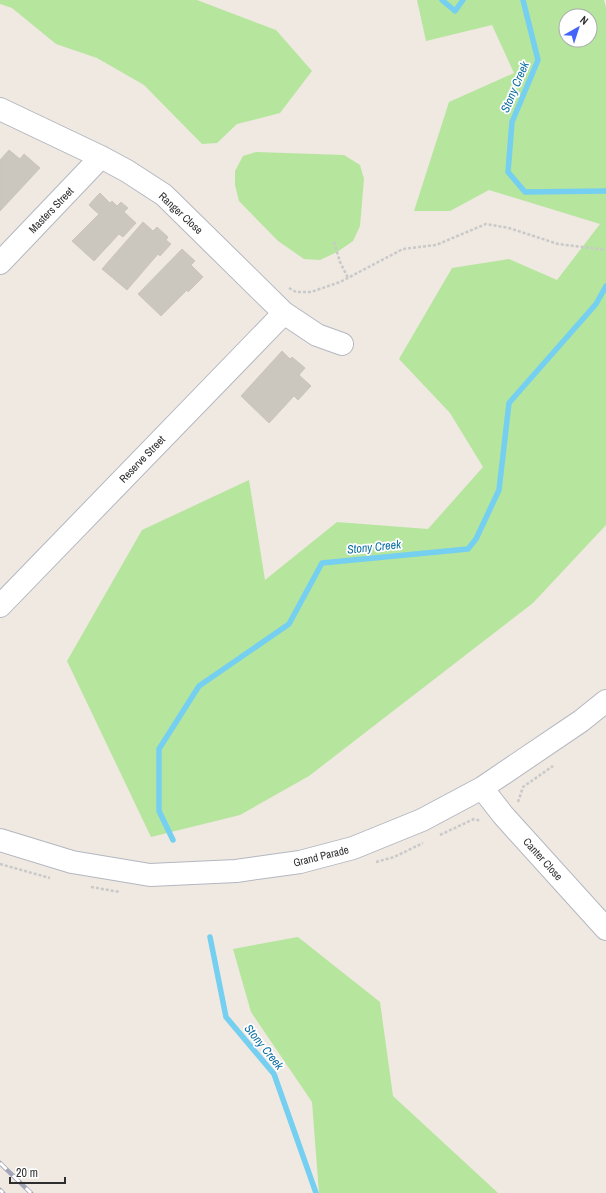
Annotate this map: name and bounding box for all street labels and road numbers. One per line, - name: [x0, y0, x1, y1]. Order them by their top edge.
- street label: Masters Street: [26, 184, 77, 236]
- street label: Ranger Close: [156, 189, 206, 237]
- street label: Reserve Street: [116, 432, 168, 486]
- street label: Canter Close: [520, 835, 566, 883]
- street label: Grand Parade: [292, 842, 350, 870]

